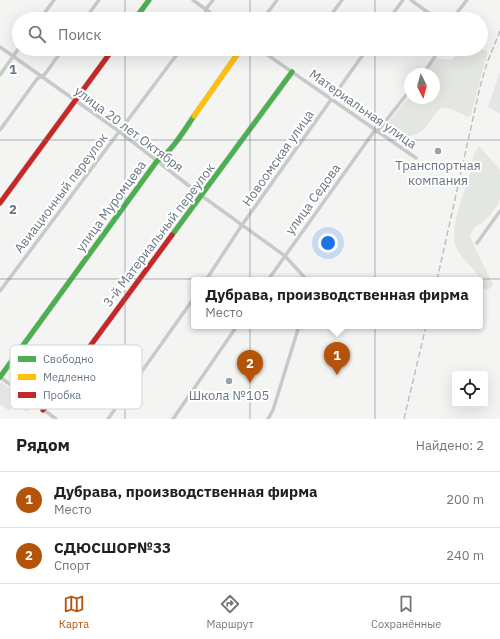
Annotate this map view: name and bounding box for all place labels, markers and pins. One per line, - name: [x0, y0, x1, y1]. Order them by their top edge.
- marker: Транспортная компания: [433, 146, 443, 156]
- place label: Транспортная компания: [395, 157, 481, 189]
- pin: 1: [324, 342, 350, 375]
- pin: 2: [237, 350, 263, 383]
- marker: Школа №105: [224, 376, 234, 386]
- place label: Школа №105: [189, 387, 269, 404]

